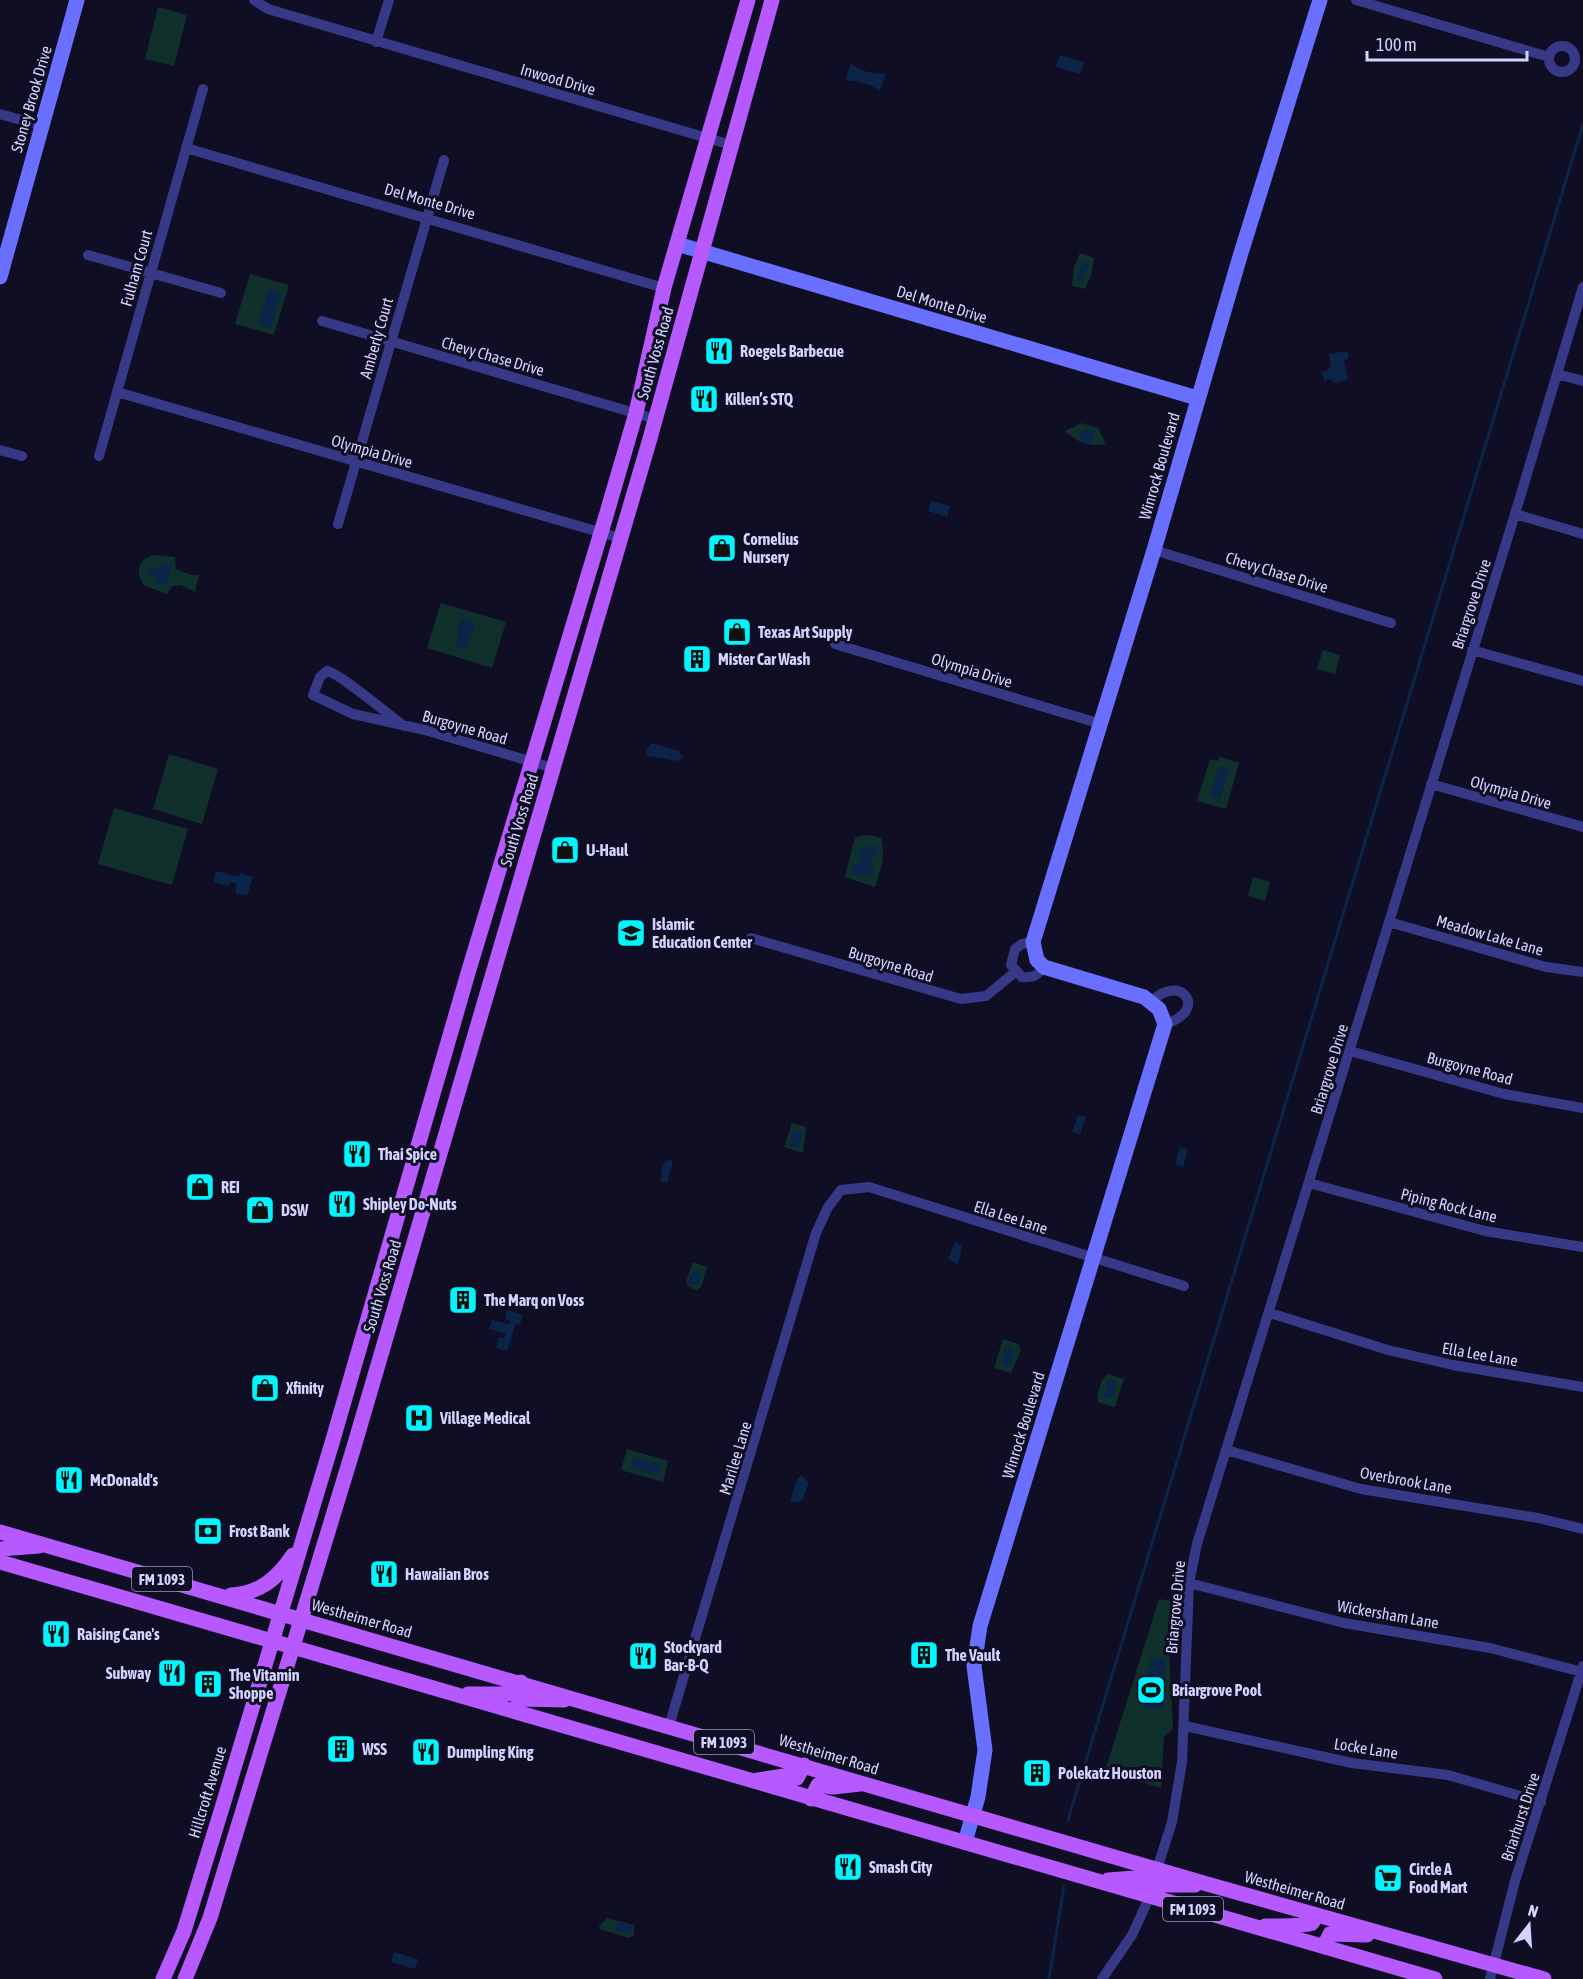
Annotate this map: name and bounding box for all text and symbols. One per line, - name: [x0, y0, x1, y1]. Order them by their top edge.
- scale bar: [1367, 24, 1528, 62]
- text: 100 m: [1376, 34, 1417, 55]
- street label: Stoney Brook Drive: [7, 44, 56, 155]
- street label: Inwood Drive: [518, 60, 598, 98]
- street label: Del Monte Drive: [383, 179, 477, 223]
- street label: Fulham Court: [116, 227, 156, 308]
- street label: Del Monte Drive: [895, 282, 989, 326]
- street label: Amberly Court: [356, 295, 397, 381]
- street label: South Voss Road: [633, 305, 677, 401]
- street label: Chevy Chase Drive: [439, 333, 546, 380]
- restaurant icon: Roegels Barbecue: [703, 335, 735, 367]
- place label: Roegels Barbecue: [740, 342, 844, 360]
- restaurant icon: Killen’s STQ: [688, 383, 720, 415]
- place label: Killen’s STQ: [725, 390, 794, 408]
- street label: Winrock Boulevard: [1135, 410, 1183, 522]
- street label: Olympia Drive: [329, 431, 415, 472]
- place label: Cornelius Nursery: [743, 530, 799, 566]
- shop icon: Cornelius Nursery: [706, 532, 738, 564]
- street label: Chevy Chase Drive: [1223, 548, 1330, 597]
- street label: Briargrove Drive: [1448, 557, 1495, 652]
- shop icon: Texas Art Supply: [721, 616, 753, 648]
- place label: Texas Art Supply: [758, 623, 853, 641]
- building icon: Mister Car Wash: [681, 643, 713, 675]
- street label: Olympia Drive: [929, 649, 1015, 692]
- place label: Mister Car Wash: [718, 650, 810, 668]
- street label: Burgoyne Road: [420, 706, 510, 749]
- street label: South Voss Road: [496, 772, 542, 868]
- street label: Olympia Drive: [1468, 772, 1554, 813]
- shop icon: U-Haul: [549, 834, 581, 866]
- place label: U-Haul: [586, 841, 629, 859]
- street label: Meadow Lake Lane: [1434, 911, 1546, 959]
- place label: Islamic Education Center: [652, 915, 752, 951]
- school or university icon: Islamic Education Center: [615, 917, 647, 949]
- street label: Burgoyne Road: [846, 943, 936, 986]
- street label: Briargrove Drive: [1307, 1022, 1352, 1117]
- street label: Burgoyne Road: [1425, 1048, 1515, 1089]
- restaurant icon: Thai Spice: [341, 1138, 373, 1170]
- place label: Thai Spice: [378, 1145, 437, 1163]
- shop icon: REI: [184, 1171, 216, 1203]
- place label: REI: [221, 1178, 240, 1196]
- street label: Piping Rock Lane: [1399, 1184, 1499, 1227]
- restaurant icon: Shipley Do-Nuts: [326, 1188, 358, 1220]
- shop icon: DSW: [244, 1194, 276, 1226]
- place label: Shipley Do-Nuts: [363, 1195, 457, 1213]
- street label: Ella Lee Lane: [972, 1197, 1050, 1237]
- place label: DSW: [281, 1201, 309, 1219]
- street label: South Voss Road: [359, 1238, 405, 1334]
- building icon: The Marq on Voss: [447, 1284, 479, 1316]
- place label: The Marq on Voss: [484, 1291, 585, 1309]
- street label: Ella Lee Lane: [1441, 1339, 1519, 1369]
- street label: Winrock Boulevard: [998, 1369, 1048, 1481]
- shop icon: Xfinity: [249, 1372, 281, 1404]
- place label: Xfinity: [285, 1379, 324, 1397]
- hospital icon: Village Medical: [403, 1402, 435, 1434]
- place label: Village Medical: [439, 1409, 531, 1427]
- street label: Marilee Lane: [715, 1419, 755, 1497]
- street label: Overbrook Lane: [1359, 1463, 1453, 1497]
- restaurant icon: McDonald's: [53, 1464, 85, 1496]
- place label: McDonald's: [90, 1471, 159, 1489]
- bank icon: Frost Bank: [192, 1515, 224, 1547]
- place label: Frost Bank: [229, 1522, 291, 1540]
- restaurant icon: Hawaiian Bros: [368, 1558, 400, 1590]
- street label: Briargrove Drive: [1162, 1560, 1189, 1654]
- place label: Hawaiian Bros: [405, 1565, 489, 1583]
- road number: FM 1093: [132, 1567, 192, 1591]
- street label: Westheimer Road: [310, 1595, 414, 1641]
- street label: Wickersham Lane: [1336, 1596, 1440, 1632]
- restaurant icon: Raising Cane's: [40, 1618, 72, 1650]
- place label: Raising Cane's: [77, 1625, 160, 1643]
- place label: Stockyard Bar-B-Q: [664, 1638, 722, 1674]
- building icon: The Vault: [908, 1639, 940, 1671]
- restaurant icon: Stockyard Bar-B-Q: [627, 1640, 659, 1672]
- place label: The Vault: [945, 1646, 1001, 1664]
- restaurant icon: Subway: [156, 1657, 188, 1689]
- place label: Subway: [106, 1664, 151, 1682]
- place label: The Vitamin Shoppe: [229, 1666, 300, 1702]
- building icon: The Vitamin Shoppe: [192, 1668, 224, 1700]
- sports icon: Briargrove Pool: [1135, 1674, 1167, 1706]
- place label: Briargrove Pool: [1172, 1681, 1262, 1699]
- road number: FM 1093: [694, 1730, 754, 1754]
- street label: Westheimer Road: [777, 1730, 881, 1778]
- building icon: WSS: [325, 1733, 357, 1765]
- street label: Locke Lane: [1333, 1734, 1399, 1762]
- restaurant icon: Dumpling King: [410, 1736, 442, 1768]
- place label: WSS: [361, 1740, 387, 1758]
- place label: Dumpling King: [447, 1743, 534, 1761]
- street label: Hillcroft Avenue: [185, 1744, 229, 1840]
- building icon: Polekatz Houston: [1021, 1757, 1053, 1789]
- place label: Polekatz Houston: [1058, 1764, 1162, 1782]
- street label: Briarhurst Drive: [1497, 1771, 1543, 1863]
- restaurant icon: Smash City: [832, 1851, 864, 1883]
- place label: Smash City: [869, 1858, 933, 1876]
- place label: Circle A Food Mart: [1409, 1860, 1468, 1896]
- supermarket icon: Circle A Food Mart: [1372, 1862, 1404, 1894]
- street label: Westheimer Road: [1243, 1867, 1347, 1913]
- north arrow: [1499, 1895, 1559, 1955]
- road number: FM 1093: [1163, 1897, 1223, 1921]
- text: N: [1526, 1901, 1541, 1921]

